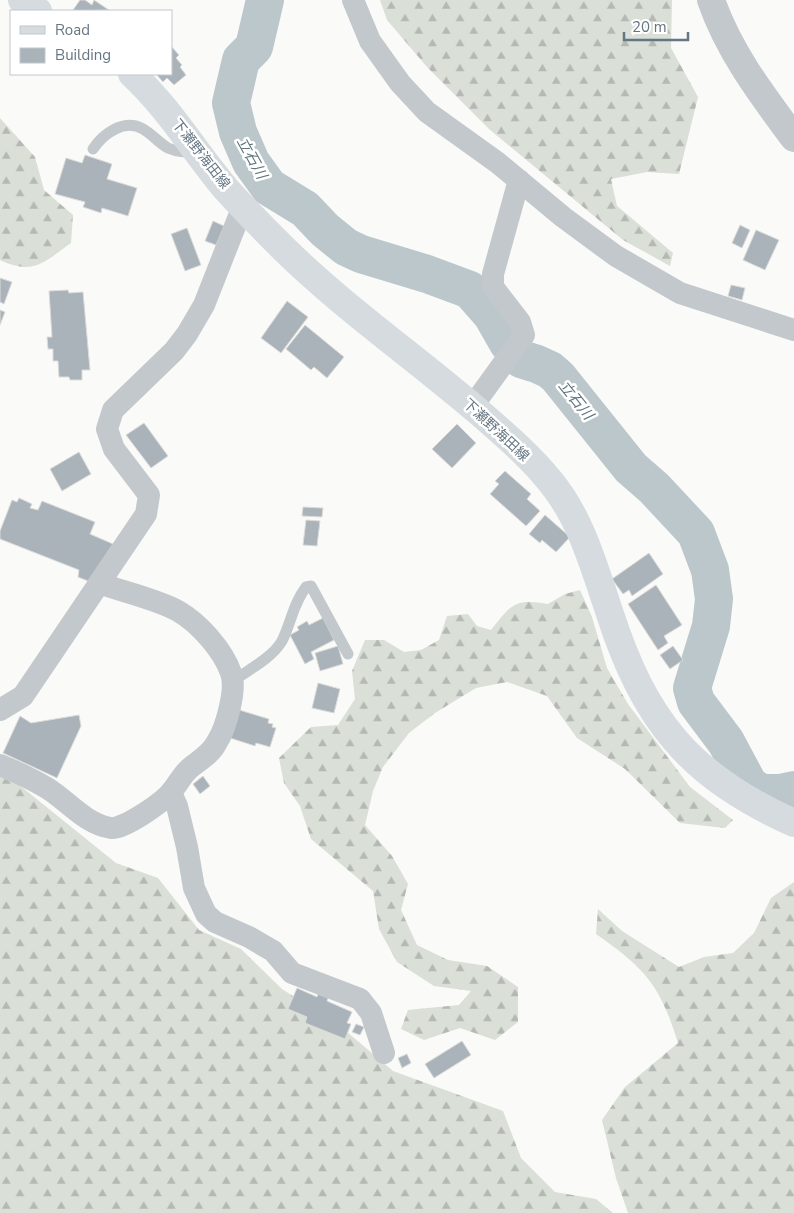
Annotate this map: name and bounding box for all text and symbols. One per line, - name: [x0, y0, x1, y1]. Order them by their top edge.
- legend: [10, 10, 172, 75]
- scale bar: [624, 10, 688, 42]
- text: 20 m: [632, 17, 667, 37]
- text: Road: [55, 20, 90, 40]
- text: Building: [55, 45, 111, 65]
- street label: 下瀬野海田線: [168, 115, 234, 193]
- water label: 立石川: [232, 133, 273, 184]
- water label: 立石川: [554, 376, 599, 425]
- street label: 下瀬野海田線: [459, 394, 533, 466]

